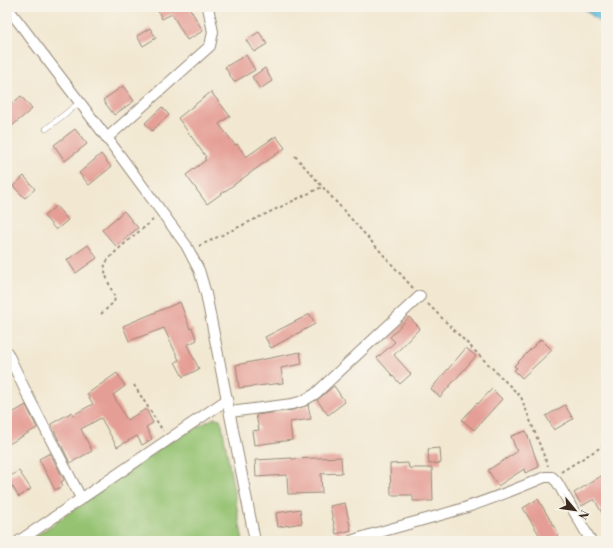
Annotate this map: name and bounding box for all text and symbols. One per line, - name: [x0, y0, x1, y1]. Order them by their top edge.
- north arrow: [555, 490, 595, 530]
- text: N: [574, 507, 591, 522]

